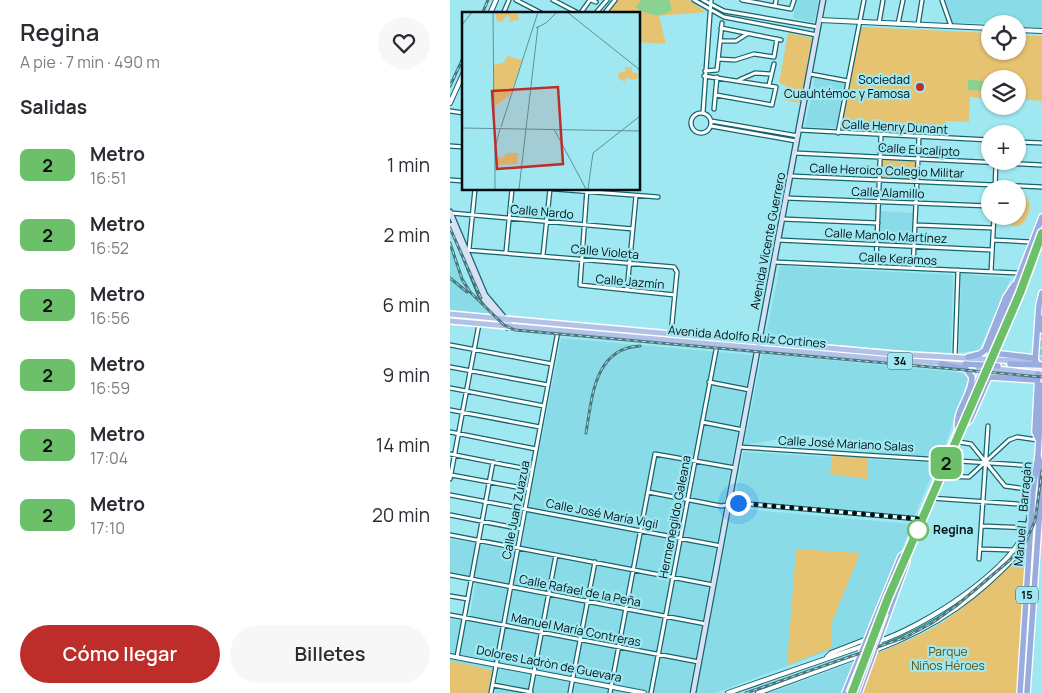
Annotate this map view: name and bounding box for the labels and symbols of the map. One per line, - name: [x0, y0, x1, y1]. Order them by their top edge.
- inset map: [462, 12, 640, 190]
- place label: Sociedad Cuauhtémoc y Famosa: [784, 71, 910, 102]
- marker: Sociedad Cuauhtémoc y Famosa: [914, 81, 926, 93]
- street label: Calle Henry Dunant: [841, 115, 949, 138]
- street label: Calle Eucalipto: [878, 139, 960, 160]
- street label: Calle Heroico Colegio Militar: [809, 159, 965, 182]
- street label: Avenida Vicente Guerrero: [746, 171, 789, 311]
- street label: Calle Alamillo: [851, 183, 925, 202]
- street label: Calle Nardo: [510, 200, 574, 223]
- street label: Calle Manolo Martínez: [824, 224, 948, 247]
- street label: Calle Violeta: [570, 240, 640, 263]
- street label: Calle Keramos: [859, 248, 937, 269]
- street label: Calle Jazmín: [595, 270, 665, 293]
- street label: Avenida Adolfo Ruíz Cortines: [667, 321, 827, 352]
- road number: 34: [888, 352, 912, 370]
- street label: Calle José Mariano Salas: [778, 431, 914, 456]
- line badge: 2: [930, 447, 962, 479]
- street label: Hermenegildo Galeana: [654, 454, 695, 580]
- street label: Calle Juan Zuazua: [498, 459, 533, 561]
- street label: Manuel L. Barragán: [1009, 461, 1036, 567]
- your location: [726, 491, 751, 516]
- street label: Calle José María Vigil: [544, 494, 660, 533]
- marker: Regina: [907, 519, 929, 541]
- place label: Regina: [933, 521, 973, 538]
- street label: Calle Rafael de la Peña: [518, 570, 643, 611]
- road number: 15: [1016, 586, 1038, 604]
- street label: Manuel María Contreras: [510, 609, 643, 650]
- street label: Dolores Ladròn de Guevara: [475, 641, 623, 686]
- park label: Parque Niños Héroes: [911, 643, 985, 674]

